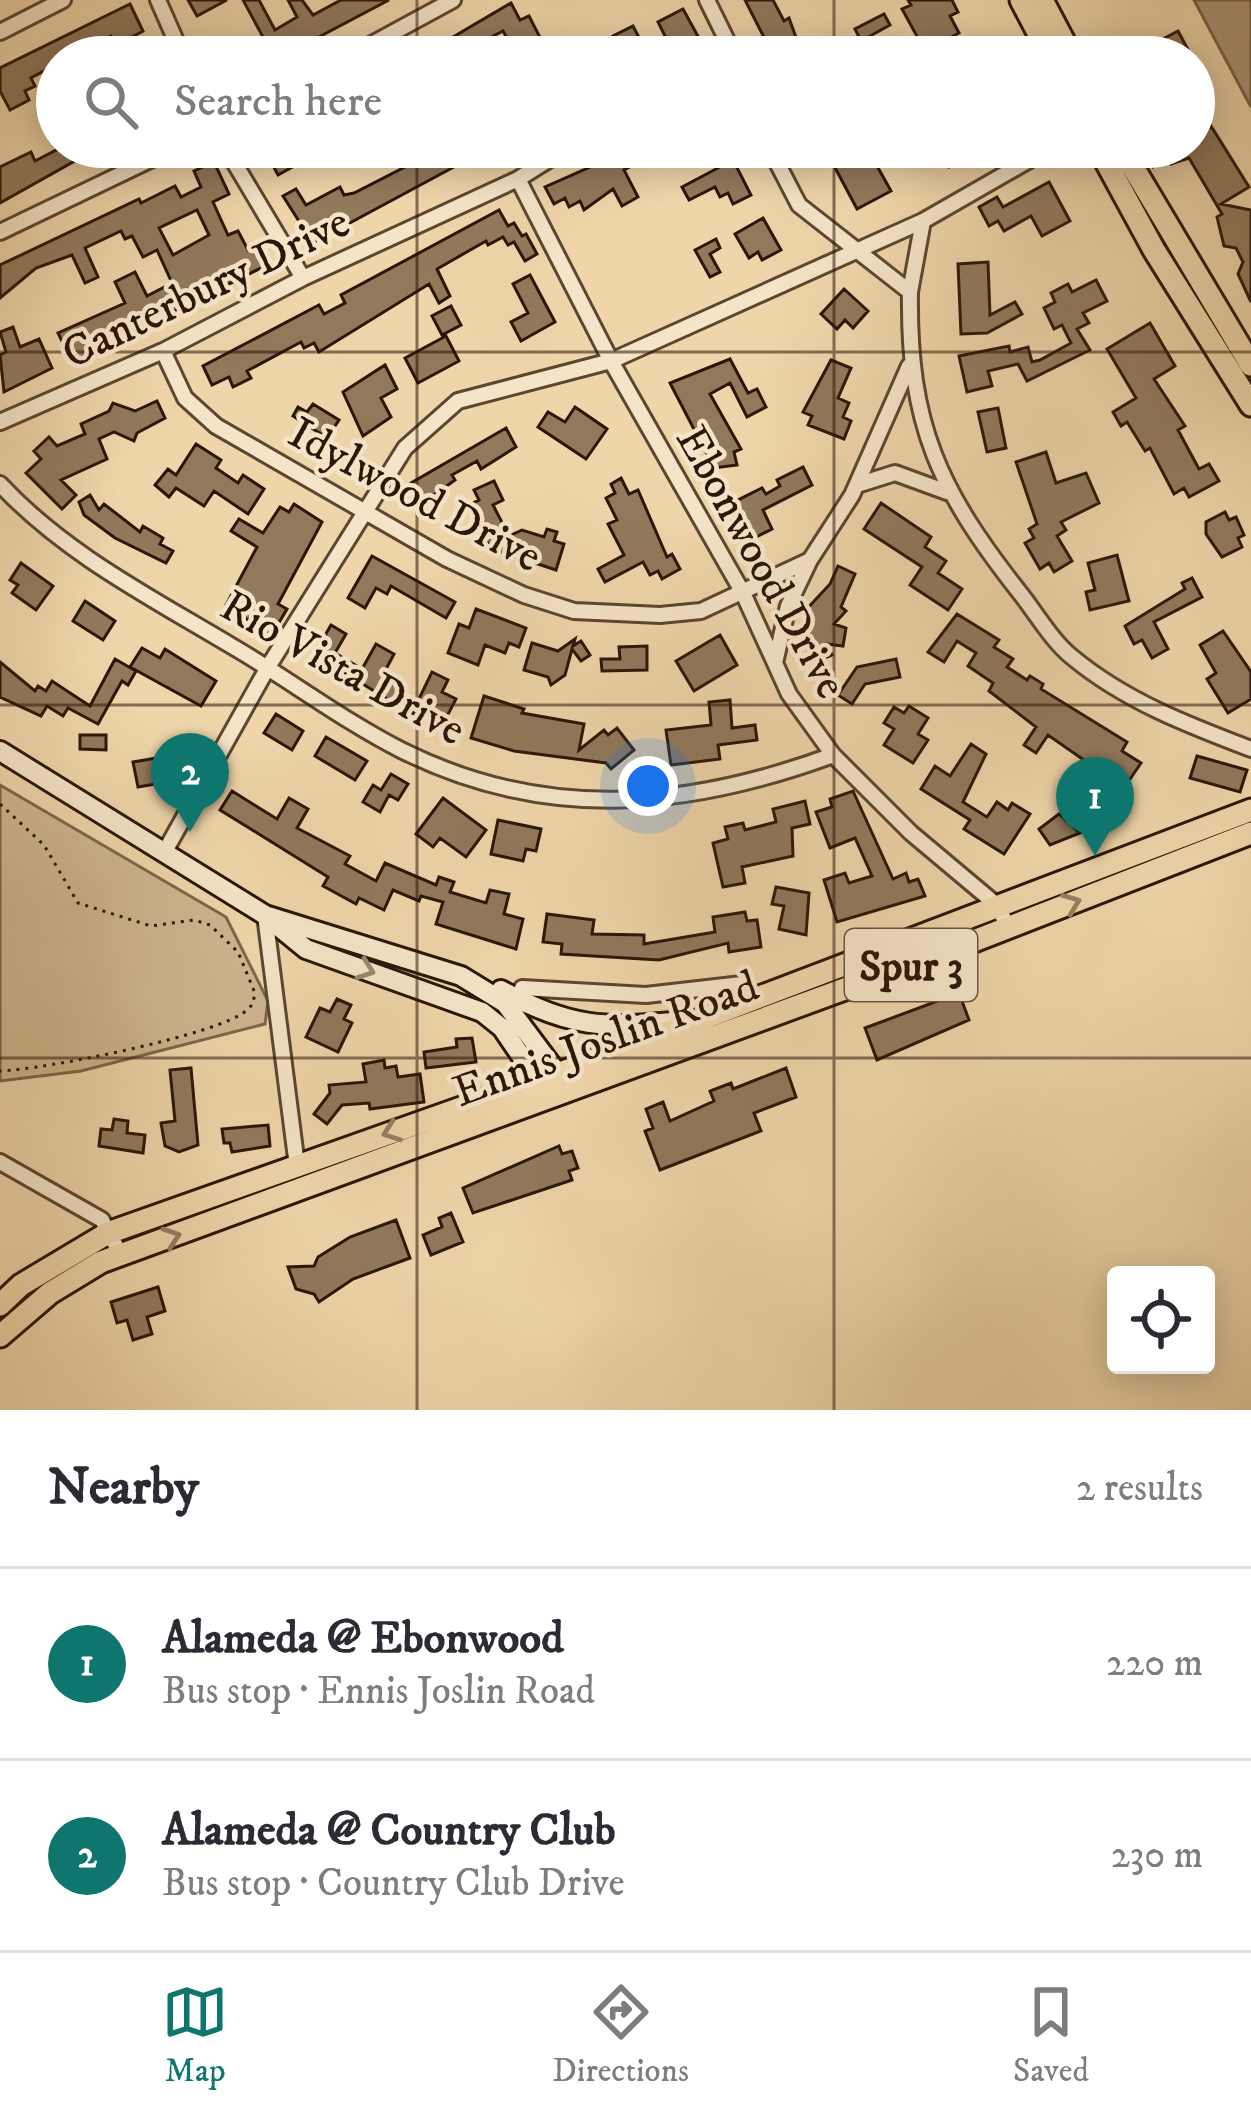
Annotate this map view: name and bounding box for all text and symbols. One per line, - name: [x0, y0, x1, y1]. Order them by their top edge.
- search box: [36, 36, 1215, 168]
- icon: search: [78, 69, 144, 135]
- text: Search here: [174, 74, 382, 130]
- street label: Canterbury Drive: [53, 195, 359, 382]
- street label: Idylwood Drive: [278, 406, 551, 586]
- street label: Ebonwood Drive: [662, 416, 858, 708]
- street label: Rio Vista Drive: [210, 578, 475, 759]
- pin: 2: [151, 733, 229, 832]
- your location: [618, 756, 678, 816]
- pin: 1: [1056, 757, 1134, 856]
- one-way arrow: [1060, 893, 1081, 918]
- road number: Spur 3: [845, 929, 977, 1001]
- one-way arrow: [354, 956, 375, 981]
- street label: Ennis Joslin Road: [446, 958, 767, 1121]
- one-way arrow: [381, 1118, 402, 1143]
- one-way arrow: [160, 1227, 181, 1251]
- map controls: [1107, 1266, 1215, 1374]
- button: locate: [1107, 1266, 1215, 1374]
- text: Nearby: [48, 1456, 199, 1520]
- text: 2 results: [1076, 1464, 1203, 1513]
- text: Alameda @ Ebonwood: [162, 1611, 564, 1667]
- text: 1: [80, 1639, 94, 1688]
- text: 220 m: [1106, 1639, 1203, 1688]
- text: Bus stop · Ennis Joslin Road: [162, 1667, 595, 1716]
- text: Alameda @ Country Club: [162, 1803, 616, 1859]
- text: 2: [77, 1831, 97, 1880]
- text: 230 m: [1111, 1831, 1203, 1880]
- text: Bus stop · Country Club Drive: [162, 1859, 625, 1908]
- tab: Map: [162, 1979, 228, 2092]
- tab: Directions: [552, 1979, 689, 2092]
- tab: Saved: [1013, 1979, 1089, 2092]

